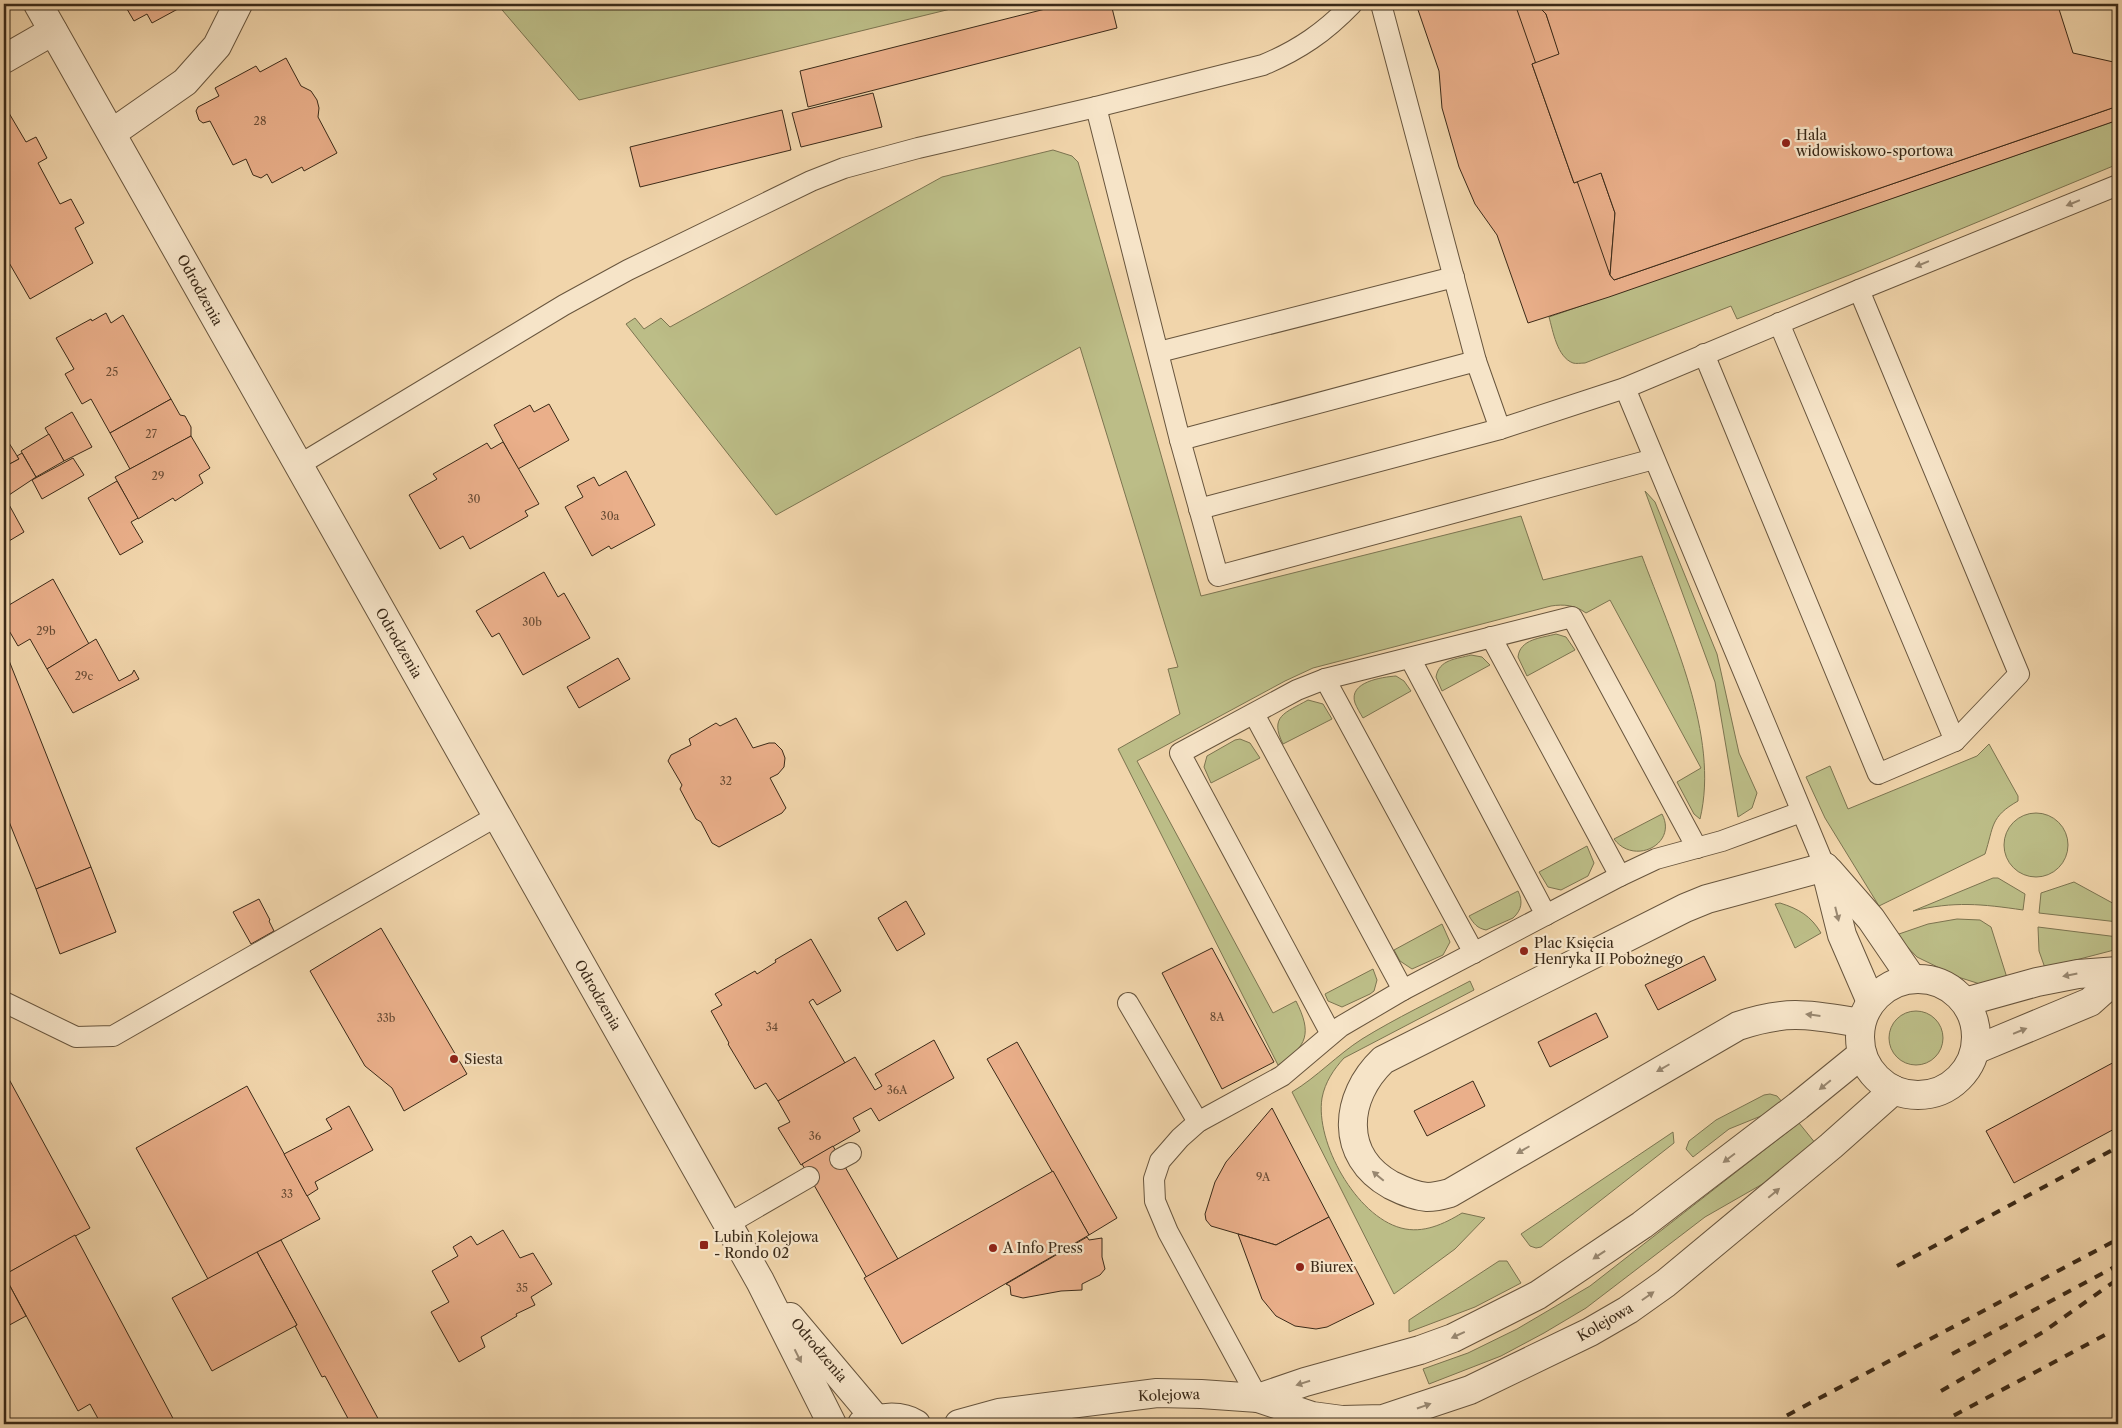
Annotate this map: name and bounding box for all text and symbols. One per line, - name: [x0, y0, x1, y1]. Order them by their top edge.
- house number: 28: [254, 114, 266, 128]
- place label: Hala widowiskowo-sportowa: [1795, 126, 1954, 160]
- marker: Hala widowiskowo-sportowa: [1780, 137, 1792, 149]
- one-way arrow: [2065, 199, 2080, 207]
- street label: Odrodzenia: [173, 251, 227, 329]
- one-way arrow: [1915, 261, 1930, 268]
- house number: 25: [106, 365, 118, 379]
- house number: 27: [145, 427, 157, 441]
- house number: 29: [152, 469, 164, 483]
- house number: 30: [467, 492, 481, 506]
- house number: 30a: [601, 509, 620, 523]
- street label: Odrodzenia: [372, 605, 427, 682]
- house number: 30b: [522, 615, 542, 629]
- house number: 29b: [36, 624, 56, 638]
- house number: 29c: [75, 669, 93, 683]
- house number: 32: [720, 774, 732, 788]
- one-way arrow: [1833, 907, 1841, 922]
- place label: Plac Księcia Henryka II Pobożnego: [1534, 934, 1683, 968]
- marker: Plac Księcia Henryka II Pobożnego: [1518, 945, 1530, 957]
- street label: Odrodzenia: [571, 957, 626, 1034]
- one-way arrow: [2061, 972, 2077, 980]
- house number: 8A: [1210, 1010, 1225, 1024]
- house number: 33b: [377, 1011, 396, 1025]
- one-way arrow: [1805, 1011, 1821, 1019]
- house number: 34: [766, 1020, 778, 1034]
- one-way arrow: [2013, 1027, 2027, 1035]
- place label: Siesta: [464, 1050, 503, 1068]
- marker: Siesta: [448, 1053, 460, 1065]
- one-way arrow: [1657, 1063, 1670, 1072]
- one-way arrow: [1818, 1080, 1831, 1091]
- house number: 36A: [887, 1083, 908, 1097]
- house number: 36: [809, 1129, 822, 1143]
- one-way arrow: [1517, 1146, 1530, 1155]
- one-way arrow: [1722, 1153, 1736, 1163]
- house number: 9A: [1256, 1170, 1271, 1184]
- one-way arrow: [1372, 1170, 1385, 1181]
- house number: 33: [281, 1187, 293, 1201]
- one-way arrow: [1767, 1188, 1780, 1199]
- place label: Lubin Kolejowa - Rondo 02: [714, 1228, 819, 1262]
- marker: Lubin Kolejowa - Rondo 02: [698, 1239, 710, 1251]
- place label: A Info Press: [1002, 1239, 1083, 1257]
- marker: A Info Press: [987, 1242, 999, 1254]
- one-way arrow: [1592, 1250, 1605, 1260]
- place label: Biurex: [1310, 1258, 1355, 1276]
- marker: Biurex: [1294, 1261, 1306, 1273]
- house number: 35: [516, 1281, 528, 1295]
- one-way arrow: [1641, 1291, 1655, 1301]
- street label: Kolejowa: [1574, 1298, 1637, 1345]
- street label: Odrodzenia: [787, 1314, 852, 1386]
- one-way arrow: [1451, 1331, 1465, 1339]
- one-way arrow: [794, 1349, 802, 1363]
- one-way arrow: [1295, 1380, 1310, 1388]
- street label: Kolejowa: [1138, 1385, 1201, 1405]
- one-way arrow: [1417, 1402, 1432, 1409]

